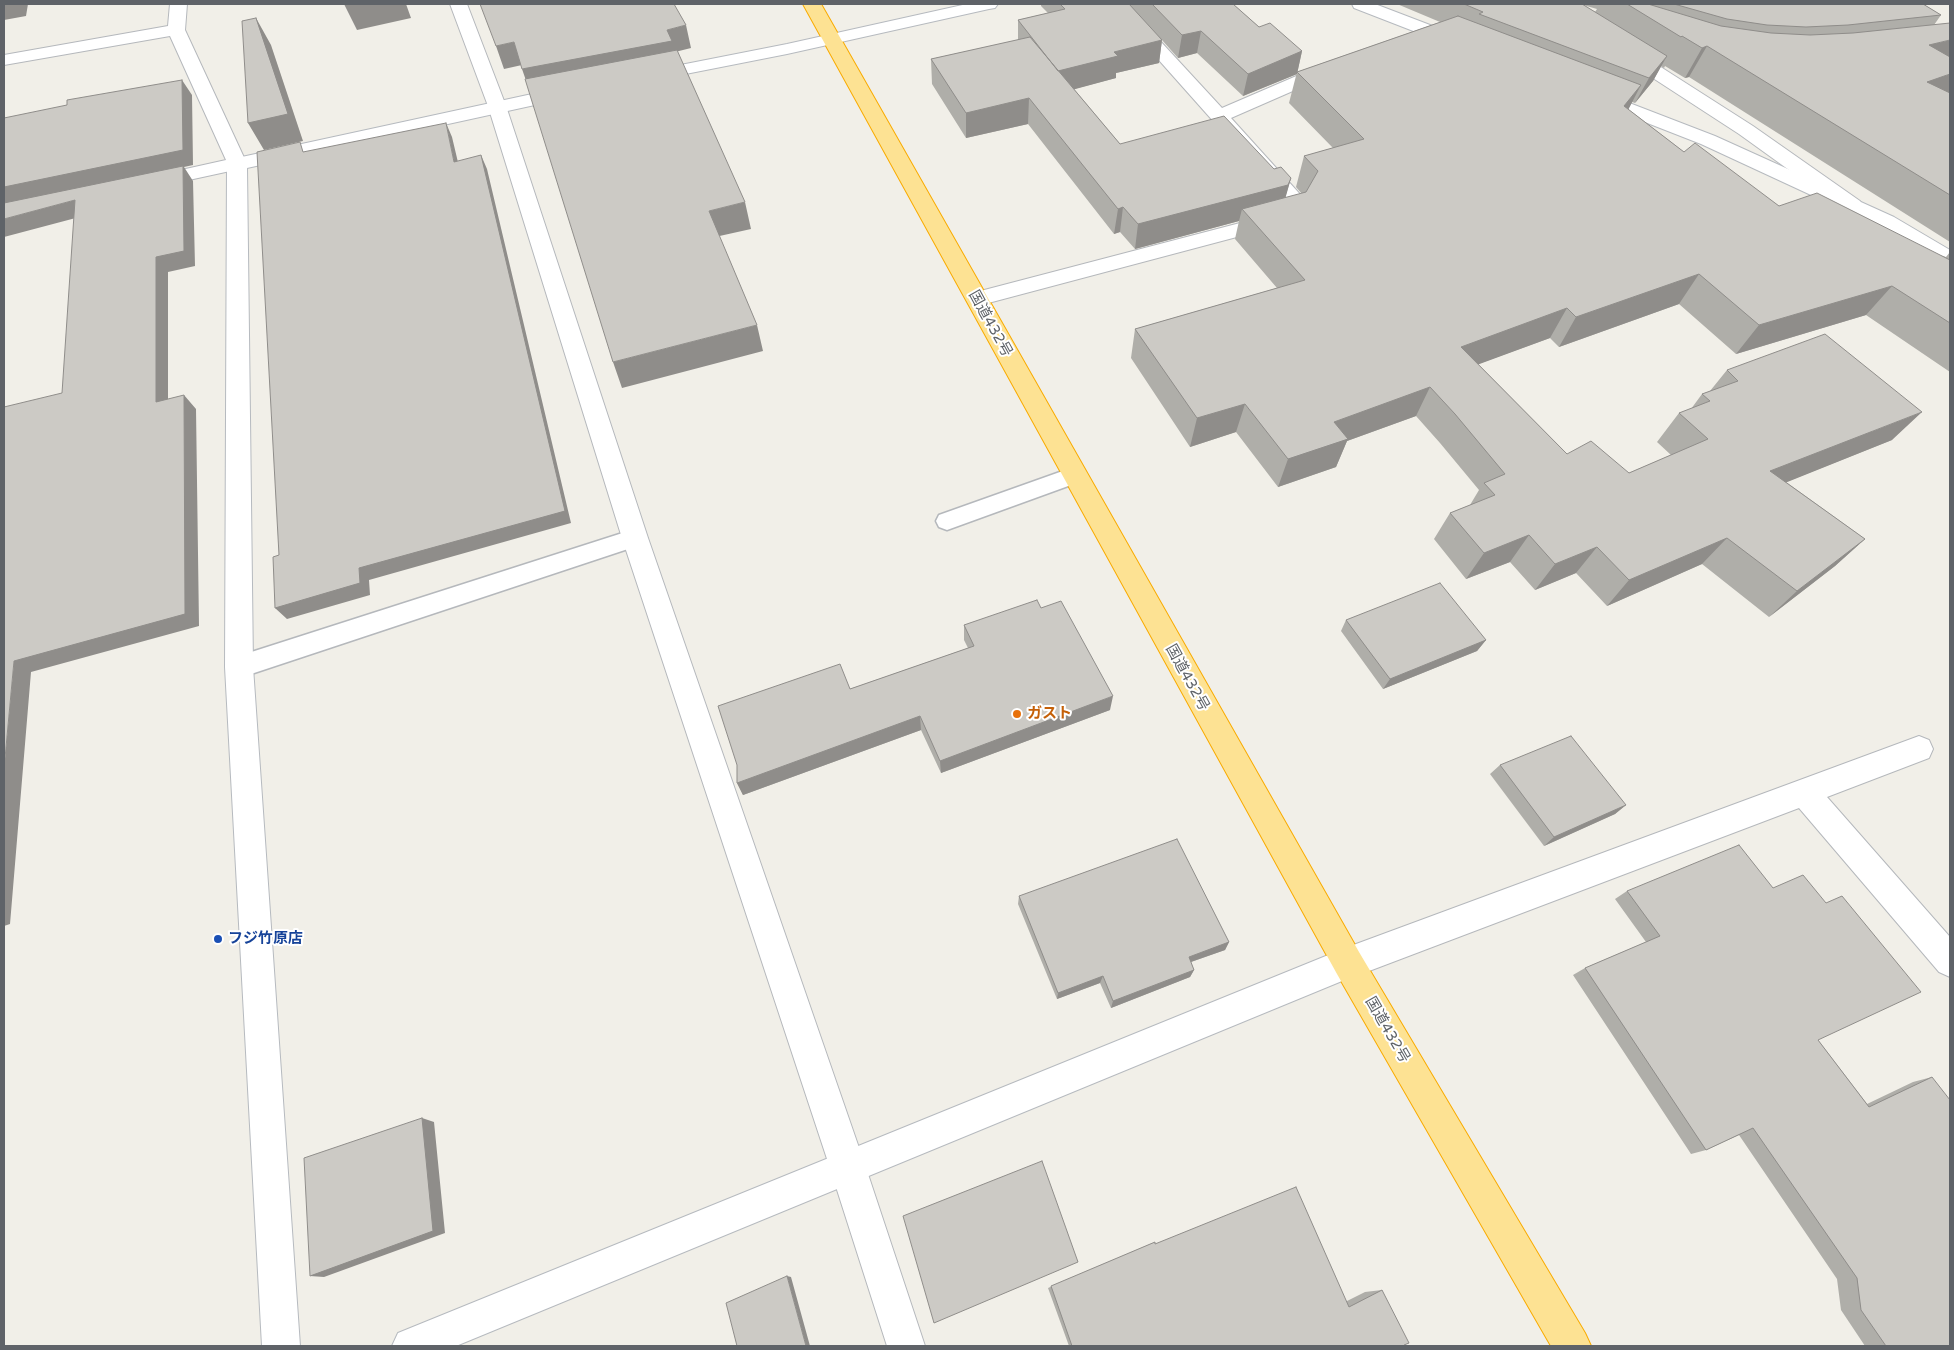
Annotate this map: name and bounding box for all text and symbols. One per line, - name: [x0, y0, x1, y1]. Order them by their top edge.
- street label: 国道432号: [964, 288, 1016, 360]
- street label: 国道432号: [1161, 642, 1213, 714]
- place label: ガスト: [1027, 705, 1072, 723]
- marker: ガスト: [1011, 708, 1023, 720]
- place label: フジ竹原店: [228, 930, 303, 948]
- marker: フジ竹原店: [212, 933, 224, 945]
- street label: 国道432号: [1361, 994, 1413, 1066]

